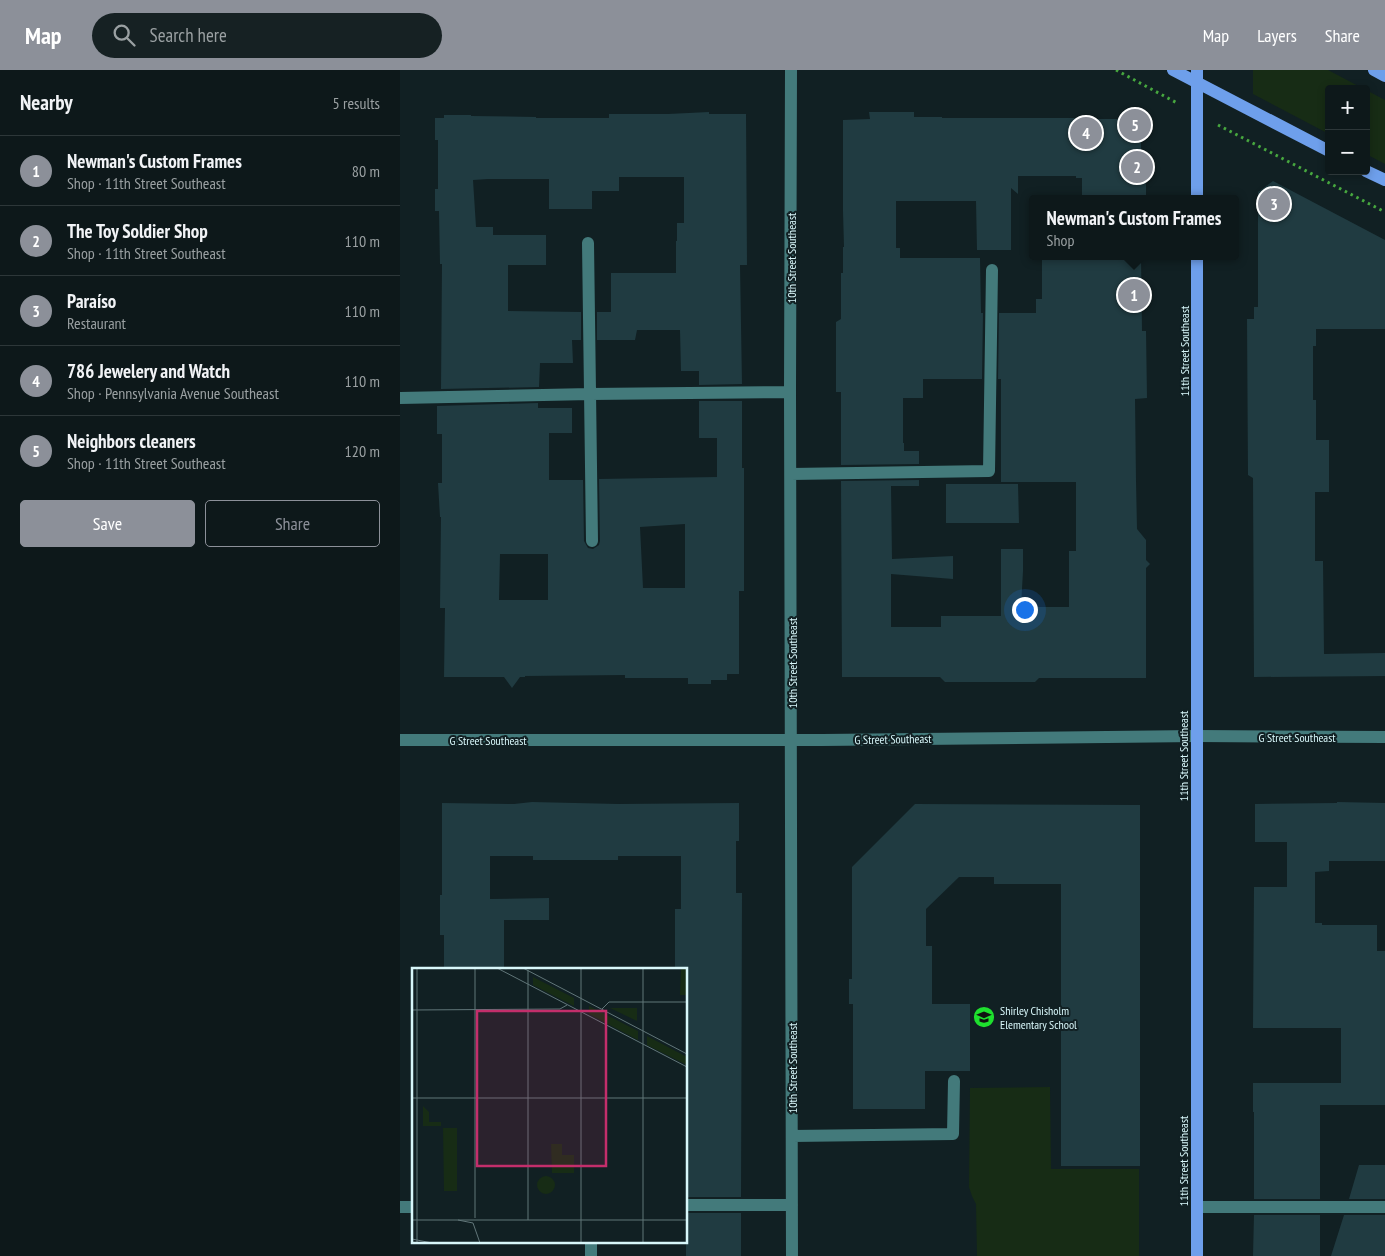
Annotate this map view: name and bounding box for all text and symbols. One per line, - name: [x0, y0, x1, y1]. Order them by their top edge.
- search box: [92, 13, 442, 58]
- text: Map: [25, 20, 62, 51]
- icon: search: [110, 21, 138, 49]
- text: Search here: [150, 23, 227, 47]
- text: Map: [1203, 24, 1229, 47]
- text: Layers: [1257, 24, 1297, 47]
- text: Share: [1325, 24, 1360, 47]
- map controls: [1325, 85, 1370, 175]
- button: +: [1325, 85, 1370, 130]
- text: Nearby: [20, 89, 73, 116]
- text: 5 results: [333, 93, 380, 113]
- pin: 5: [1119, 106, 1151, 144]
- pin: 4: [1070, 114, 1102, 152]
- button: −: [1325, 130, 1370, 175]
- pin: 2: [1121, 148, 1153, 186]
- text: Newman's Custom Frames: [67, 149, 242, 173]
- text: 1: [32, 161, 40, 181]
- text: 80 m: [352, 161, 380, 181]
- text: Shop · 11th Street Southeast: [67, 173, 226, 193]
- pin: 3: [1258, 185, 1290, 223]
- popup: [1029, 195, 1239, 260]
- text: Newman's Custom Frames: [1047, 206, 1221, 230]
- street label: 10th Street Southeast: [784, 212, 799, 303]
- text: The Toy Soldier Shop: [67, 219, 208, 243]
- text: Shop: [1047, 230, 1074, 250]
- text: 2: [32, 231, 40, 251]
- text: 110 m: [345, 231, 380, 251]
- text: Shop · 11th Street Southeast: [67, 243, 226, 263]
- pin: 1: [1118, 276, 1150, 314]
- text: Paraíso: [67, 289, 116, 313]
- text: 3: [32, 301, 40, 321]
- text: 110 m: [345, 301, 380, 321]
- street label: 11th Street Southeast: [1177, 305, 1192, 396]
- text: Restaurant: [67, 313, 126, 333]
- text: 786 Jewelery and Watch: [67, 359, 230, 383]
- text: 4: [32, 371, 40, 391]
- text: 110 m: [345, 371, 380, 391]
- text: Shop · Pennsylvania Avenue Southeast: [67, 383, 279, 403]
- text: Neighbors cleaners: [67, 429, 196, 453]
- text: 5: [32, 441, 40, 461]
- text: 120 m: [345, 441, 380, 461]
- text: Shop · 11th Street Southeast: [67, 453, 226, 473]
- button: Save: [20, 500, 195, 547]
- button: Share: [205, 500, 380, 547]
- your location: [1012, 597, 1038, 623]
- street label: 10th Street Southeast: [785, 617, 800, 708]
- street label: 11th Street Southeast: [1176, 710, 1191, 801]
- street label: G Street Southeast: [1258, 730, 1336, 745]
- street label: G Street Southeast: [854, 731, 932, 747]
- street label: G Street Southeast: [449, 733, 527, 748]
- inset map: [412, 968, 688, 1244]
- place label: Shirley Chisholm Elementary School: [1000, 1003, 1077, 1032]
- school or university icon: Shirley Chisholm Elementary School: [972, 1005, 996, 1029]
- street label: 10th Street Southeast: [785, 1022, 800, 1113]
- street label: 11th Street Southeast: [1176, 1115, 1191, 1206]

